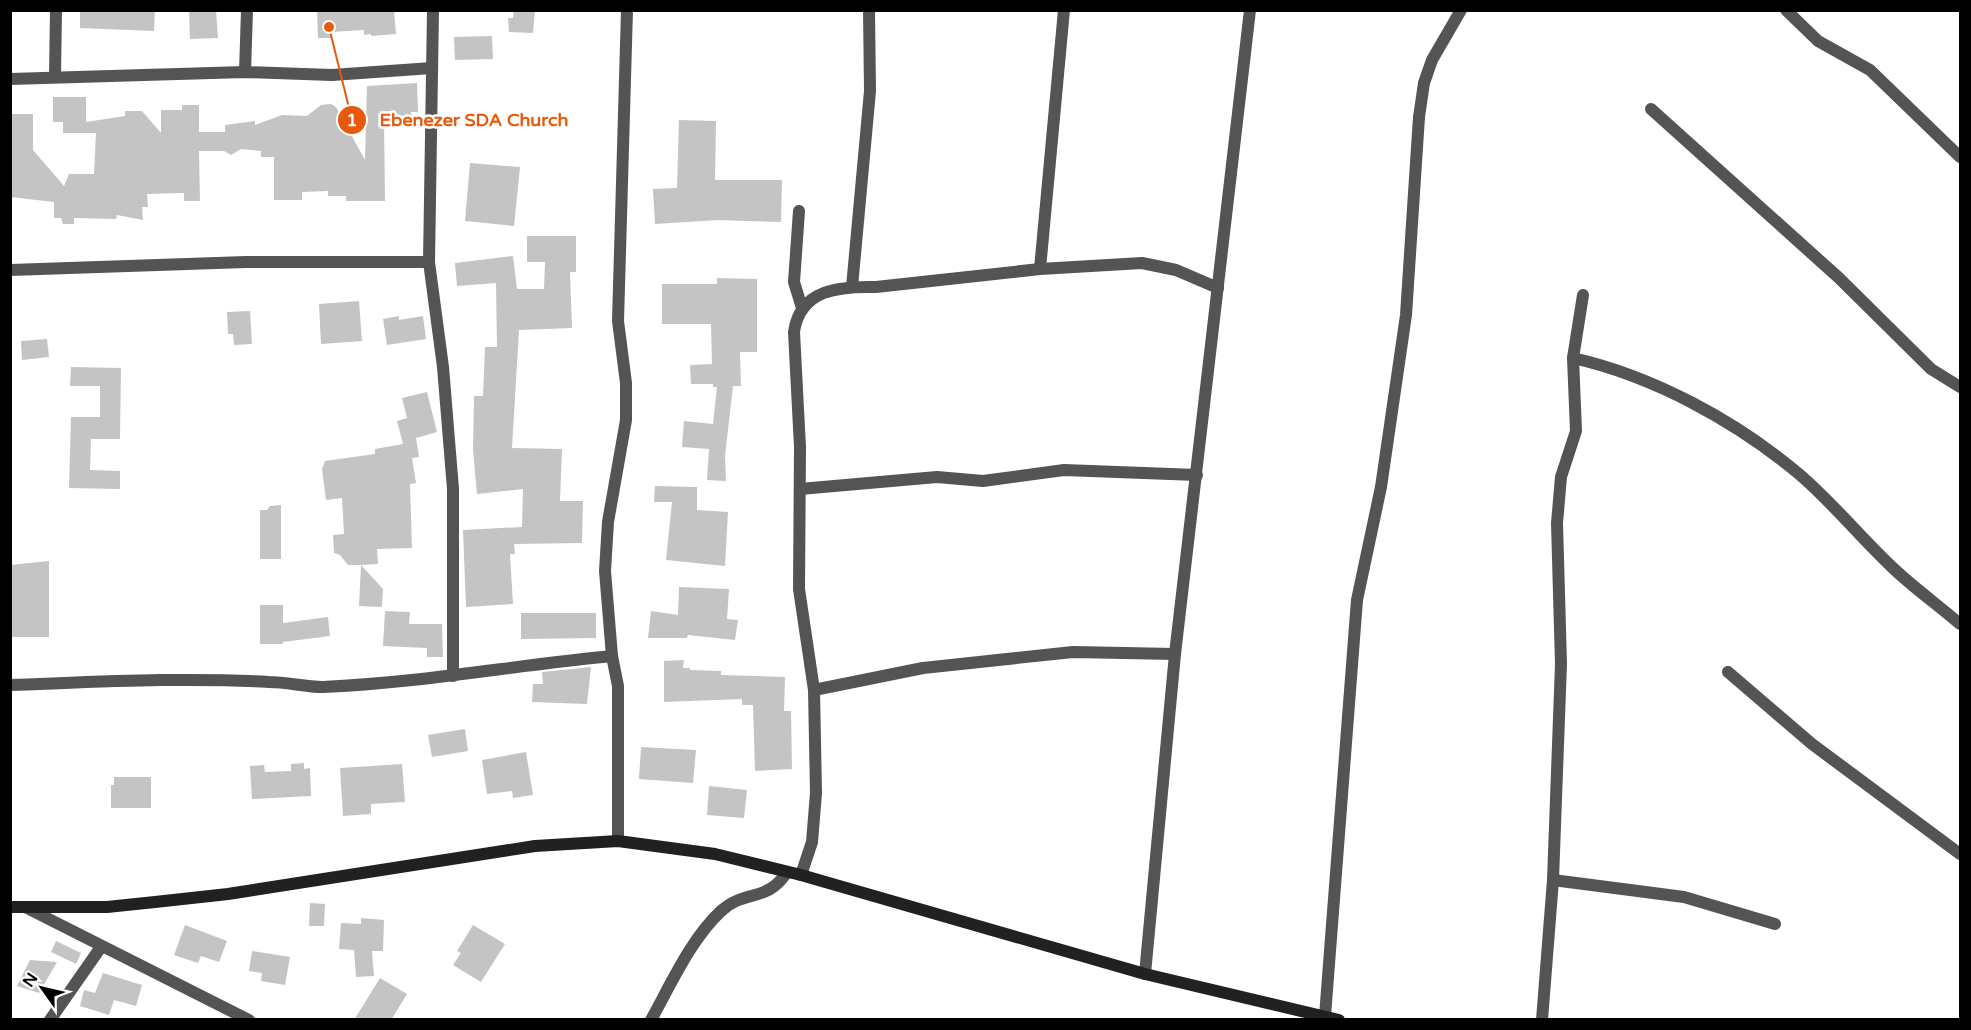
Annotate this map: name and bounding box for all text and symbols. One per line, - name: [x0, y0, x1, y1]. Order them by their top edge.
- callout: Ebenezer SDA Church: [337, 102, 580, 138]
- text: 1: [346, 109, 358, 131]
- text: Ebenezer SDA Church: [380, 109, 568, 131]
- north arrow: [12, 958, 72, 1018]
- text: N: [19, 969, 42, 991]

